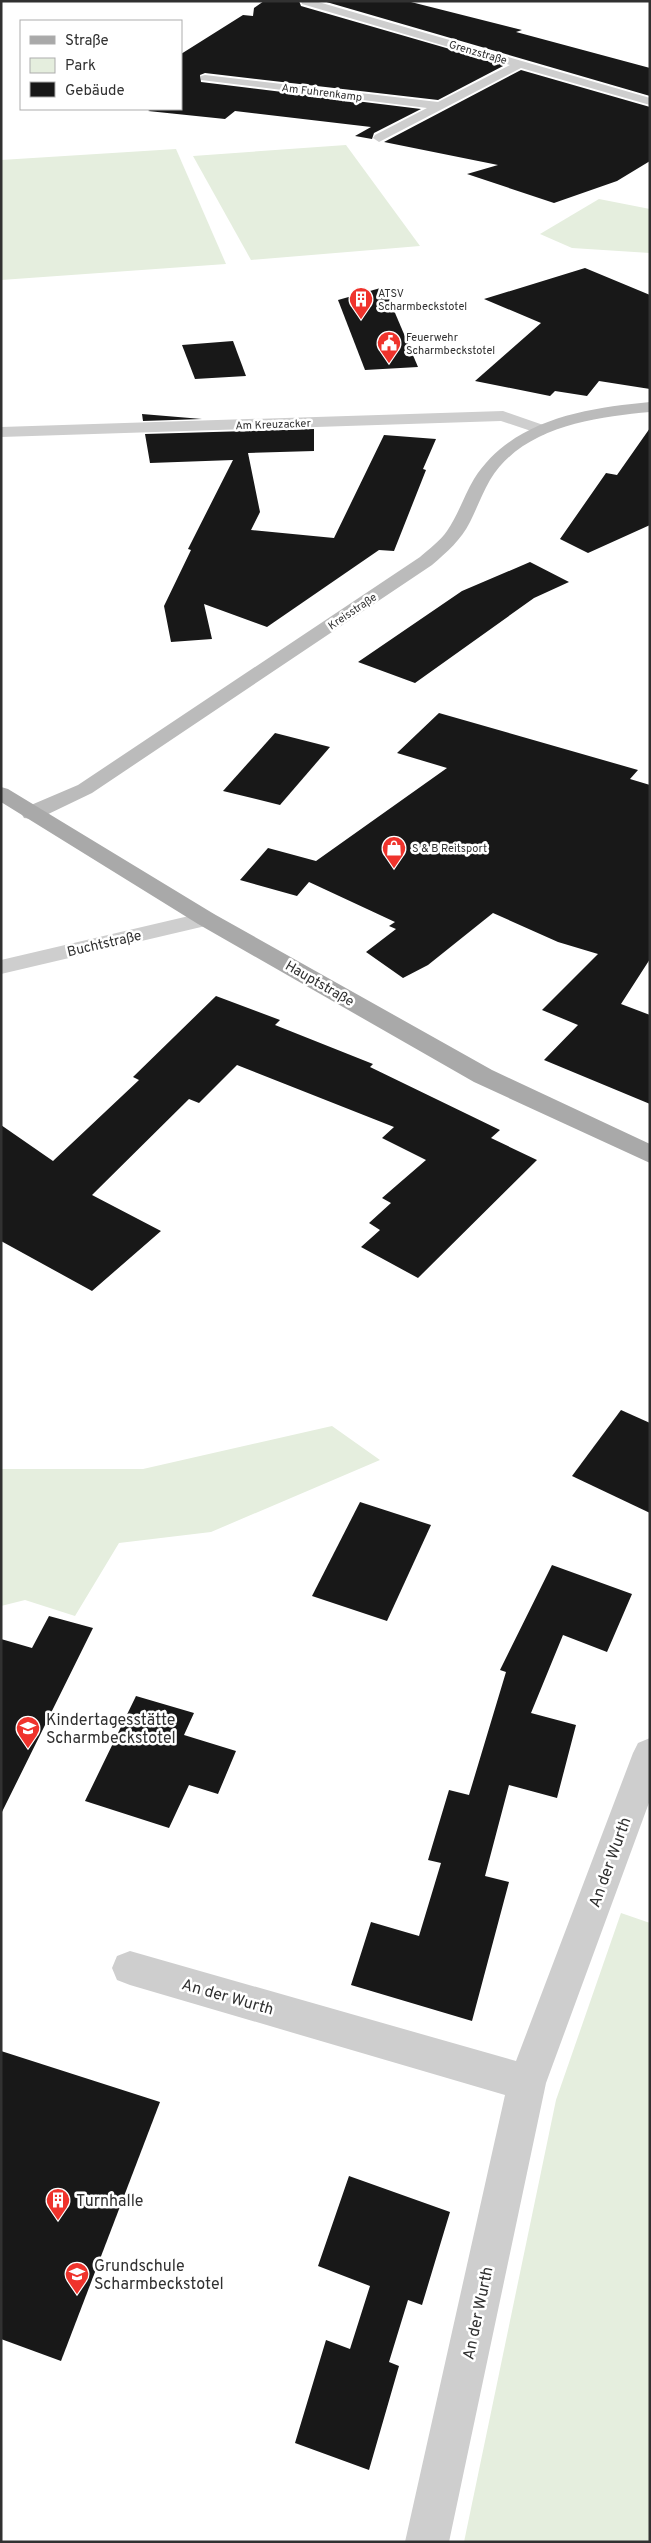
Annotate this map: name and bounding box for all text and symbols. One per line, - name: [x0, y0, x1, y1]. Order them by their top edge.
- legend: [20, 20, 182, 110]
- text: Straße: [65, 32, 109, 51]
- street label: Grenzstraße: [447, 38, 508, 68]
- text: Park: [65, 57, 96, 76]
- street label: Am Fuhrenkamp: [281, 81, 363, 105]
- text: Gebäude: [65, 82, 125, 101]
- building icon: ATSV Scharmbeckstotel: [348, 286, 374, 320]
- place label: ATSV Scharmbeckstotel: [378, 287, 467, 314]
- public building icon: Feuerwehr Scharmbeckstotel: [376, 330, 402, 364]
- place label: Feuerwehr Scharmbeckstotel: [406, 331, 495, 358]
- street label: Am Kreuzacker: [235, 417, 312, 433]
- street label: Kreisstraße: [326, 590, 380, 633]
- shop icon: S & B Reitsport: [381, 835, 407, 869]
- place label: S & B Reitsport: [412, 842, 487, 856]
- street label: Buchtstraße: [65, 928, 143, 961]
- street label: Hauptstraße: [282, 958, 357, 1011]
- place label: Kindertagesstätte Scharmbeckstotel: [46, 1711, 176, 1749]
- school or university icon: Kindertagesstätte Scharmbeckstotel: [15, 1715, 41, 1749]
- street label: An der Wurth: [585, 1815, 636, 1911]
- street label: An der Wurth: [179, 1975, 276, 2021]
- building icon: Turnhalle: [45, 2187, 71, 2221]
- place label: Turnhalle: [76, 2192, 143, 2212]
- place label: Grundschule Scharmbeckstotel: [94, 2257, 224, 2295]
- school or university icon: Grundschule Scharmbeckstotel: [64, 2261, 90, 2295]
- street label: An der Wurth: [459, 2265, 499, 2362]

